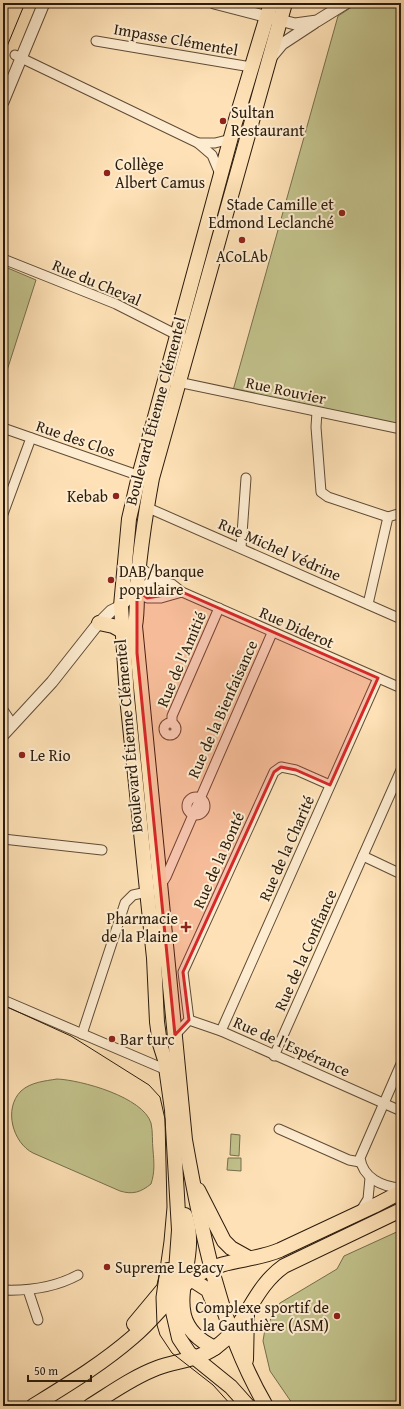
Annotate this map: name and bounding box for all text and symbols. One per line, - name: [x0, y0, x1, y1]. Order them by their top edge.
- street label: Impasse Clémentel: [112, 16, 241, 62]
- place label: Sultan Restaurant: [231, 100, 305, 142]
- marker: Sultan Restaurant: [218, 116, 228, 126]
- place label: Collège Albert Camus: [115, 152, 205, 194]
- marker: Collège Albert Camus: [102, 168, 112, 178]
- place label: Stade Camille et Edmond Leclanché: [209, 192, 334, 234]
- marker: Stade Camille et Edmond Leclanché: [337, 208, 347, 218]
- marker: ACoLAb: [237, 235, 247, 245]
- place label: ACoLAb: [216, 244, 268, 268]
- street label: Rue du Cheval: [49, 252, 146, 312]
- street label: Boulevard Étienne Clémentel: [118, 314, 192, 508]
- street label: Rue Rouvier: [244, 370, 329, 410]
- street label: Rue des Clos: [33, 413, 119, 463]
- place label: Kebab: [67, 484, 108, 508]
- marker: Kebab: [111, 491, 121, 501]
- street label: Rue Michel Védrine: [215, 511, 345, 587]
- place label: DAB/banque populaire: [119, 559, 204, 601]
- marker: DAB/banque populaire: [106, 575, 116, 585]
- street label: Rue Diderot: [256, 600, 338, 654]
- street label: Rue de l'Amitié: [150, 607, 212, 711]
- street label: Rue de la Bienfaisance: [181, 636, 263, 782]
- street label: Boulevard Étienne Clémentel: [108, 638, 148, 834]
- place label: Le Rio: [30, 743, 71, 767]
- marker: Le Rio: [17, 750, 27, 760]
- street label: Rue de la Charité: [252, 791, 320, 905]
- street label: Rue de la Bonté: [186, 808, 250, 912]
- street label: Rue de la Confiance: [267, 885, 343, 1015]
- place label: Pharmacie de la Plaine: [101, 906, 178, 948]
- marker: Pharmacie de la Plaine: [181, 922, 191, 932]
- street label: Rue de l'Espérance: [230, 1010, 354, 1082]
- place label: Bar turc: [120, 1027, 175, 1051]
- marker: Bar turc: [107, 1034, 117, 1044]
- place label: Supreme Legacy: [115, 1255, 224, 1279]
- marker: Supreme Legacy: [102, 1262, 112, 1272]
- place label: Complexe sportif de la Gauthière (ASM): [195, 1295, 329, 1337]
- marker: Complexe sportif de la Gauthière (ASM): [332, 1311, 342, 1321]
- scale bar: [28, 1357, 91, 1383]
- text: 50 m: [34, 1362, 58, 1379]

